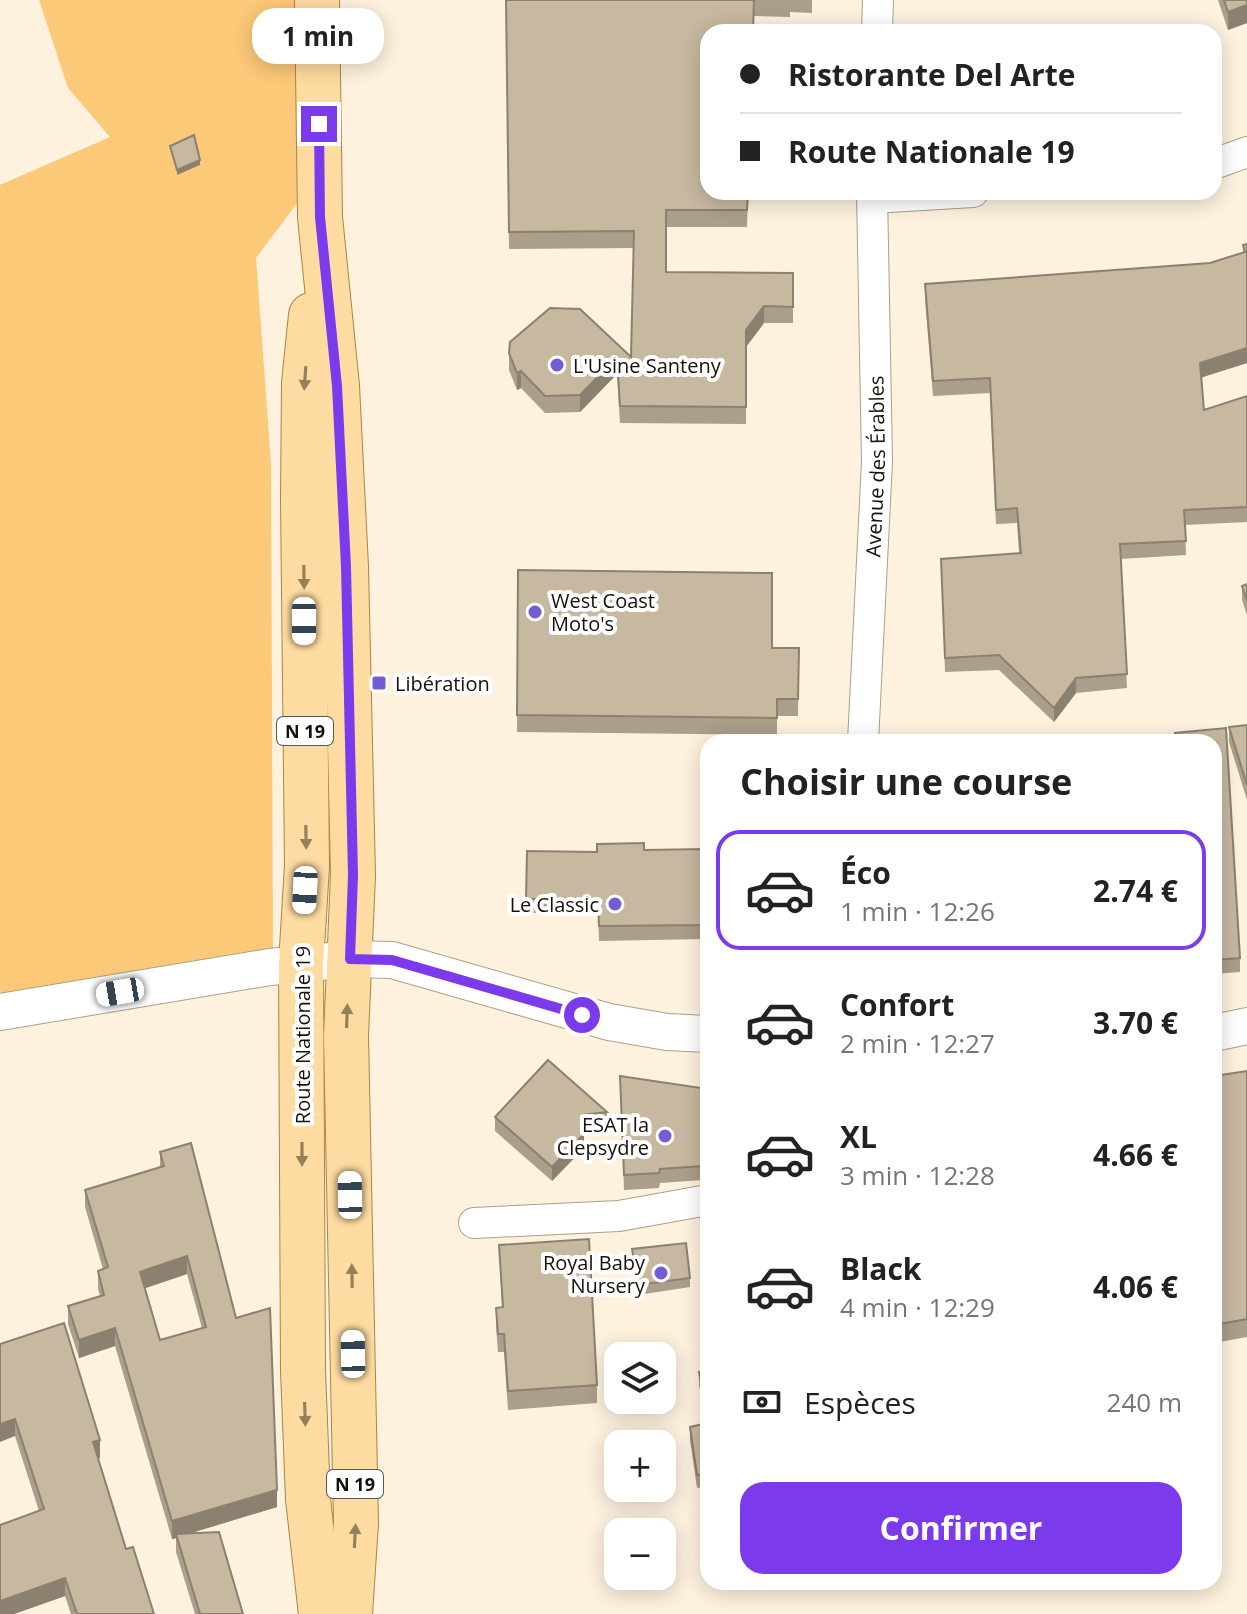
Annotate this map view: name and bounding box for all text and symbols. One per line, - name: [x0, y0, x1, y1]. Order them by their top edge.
- callout: 1 min: [253, 8, 385, 64]
- text: 1 min: [282, 18, 354, 54]
- text: Ristorante Del Arte: [788, 54, 1075, 95]
- route end: [301, 106, 337, 142]
- text: Route Nationale 19: [788, 131, 1075, 172]
- place label: L'Usine Santeny: [573, 352, 722, 379]
- marker: L'Usine Santeny: [548, 356, 566, 374]
- one-way arrow: [298, 366, 311, 391]
- street label: Avenue des Érables: [859, 375, 891, 558]
- one-way arrow: [297, 565, 310, 590]
- place label: West Coast Moto's: [551, 587, 655, 637]
- car: [292, 597, 316, 645]
- marker: West Coast Moto's: [526, 603, 544, 621]
- place label: Libération: [395, 670, 490, 697]
- marker: Libération: [370, 674, 388, 692]
- road number: N 19: [277, 717, 333, 745]
- text: Choisir une course: [740, 757, 1072, 806]
- one-way arrow: [300, 825, 313, 850]
- text: Éco: [840, 852, 891, 893]
- icon: car: [744, 854, 816, 926]
- car: [292, 865, 318, 915]
- text: 2.74 €: [1093, 870, 1178, 911]
- place label: Le Classic: [510, 891, 599, 918]
- text: 1 min · 12:26: [840, 893, 995, 929]
- marker: Le Classic: [606, 895, 624, 913]
- street label: Route Nationale 19: [289, 946, 316, 1124]
- car: [94, 976, 146, 1008]
- text: Confort: [840, 984, 954, 1025]
- icon: car: [744, 986, 816, 1058]
- route start: [564, 997, 600, 1033]
- text: 3.70 €: [1093, 1002, 1178, 1043]
- one-way arrow: [341, 1003, 354, 1028]
- text: 2 min · 12:27: [840, 1025, 995, 1061]
- place label: ESAT la Clepsydre: [557, 1111, 649, 1161]
- text: XL: [840, 1116, 877, 1157]
- icon: car: [744, 1118, 816, 1190]
- marker: ESAT la Clepsydre: [656, 1127, 674, 1145]
- text: 4.66 €: [1093, 1134, 1178, 1175]
- one-way arrow: [296, 1142, 308, 1167]
- text: 3 min · 12:28: [840, 1157, 995, 1193]
- car: [338, 1171, 362, 1219]
- text: Black: [840, 1248, 921, 1289]
- place label: Royal Baby Nursery: [543, 1249, 646, 1299]
- icon: car: [744, 1250, 816, 1322]
- one-way arrow: [345, 1263, 358, 1288]
- marker: Royal Baby Nursery: [652, 1264, 670, 1282]
- text: 4.06 €: [1093, 1266, 1178, 1307]
- text: 4 min · 12:29: [840, 1289, 995, 1325]
- car: [341, 1330, 365, 1378]
- map controls: [604, 1342, 676, 1590]
- button: layers: [604, 1342, 676, 1414]
- icon: cash: [740, 1380, 784, 1424]
- text: Espèces: [804, 1382, 916, 1423]
- text: 240 m: [1107, 1384, 1182, 1420]
- one-way arrow: [298, 1402, 311, 1427]
- button: +: [604, 1430, 676, 1502]
- road number: N 19: [327, 1470, 383, 1498]
- button: Confirmer: [740, 1482, 1182, 1574]
- button: −: [604, 1518, 676, 1590]
- one-way arrow: [349, 1523, 362, 1548]

